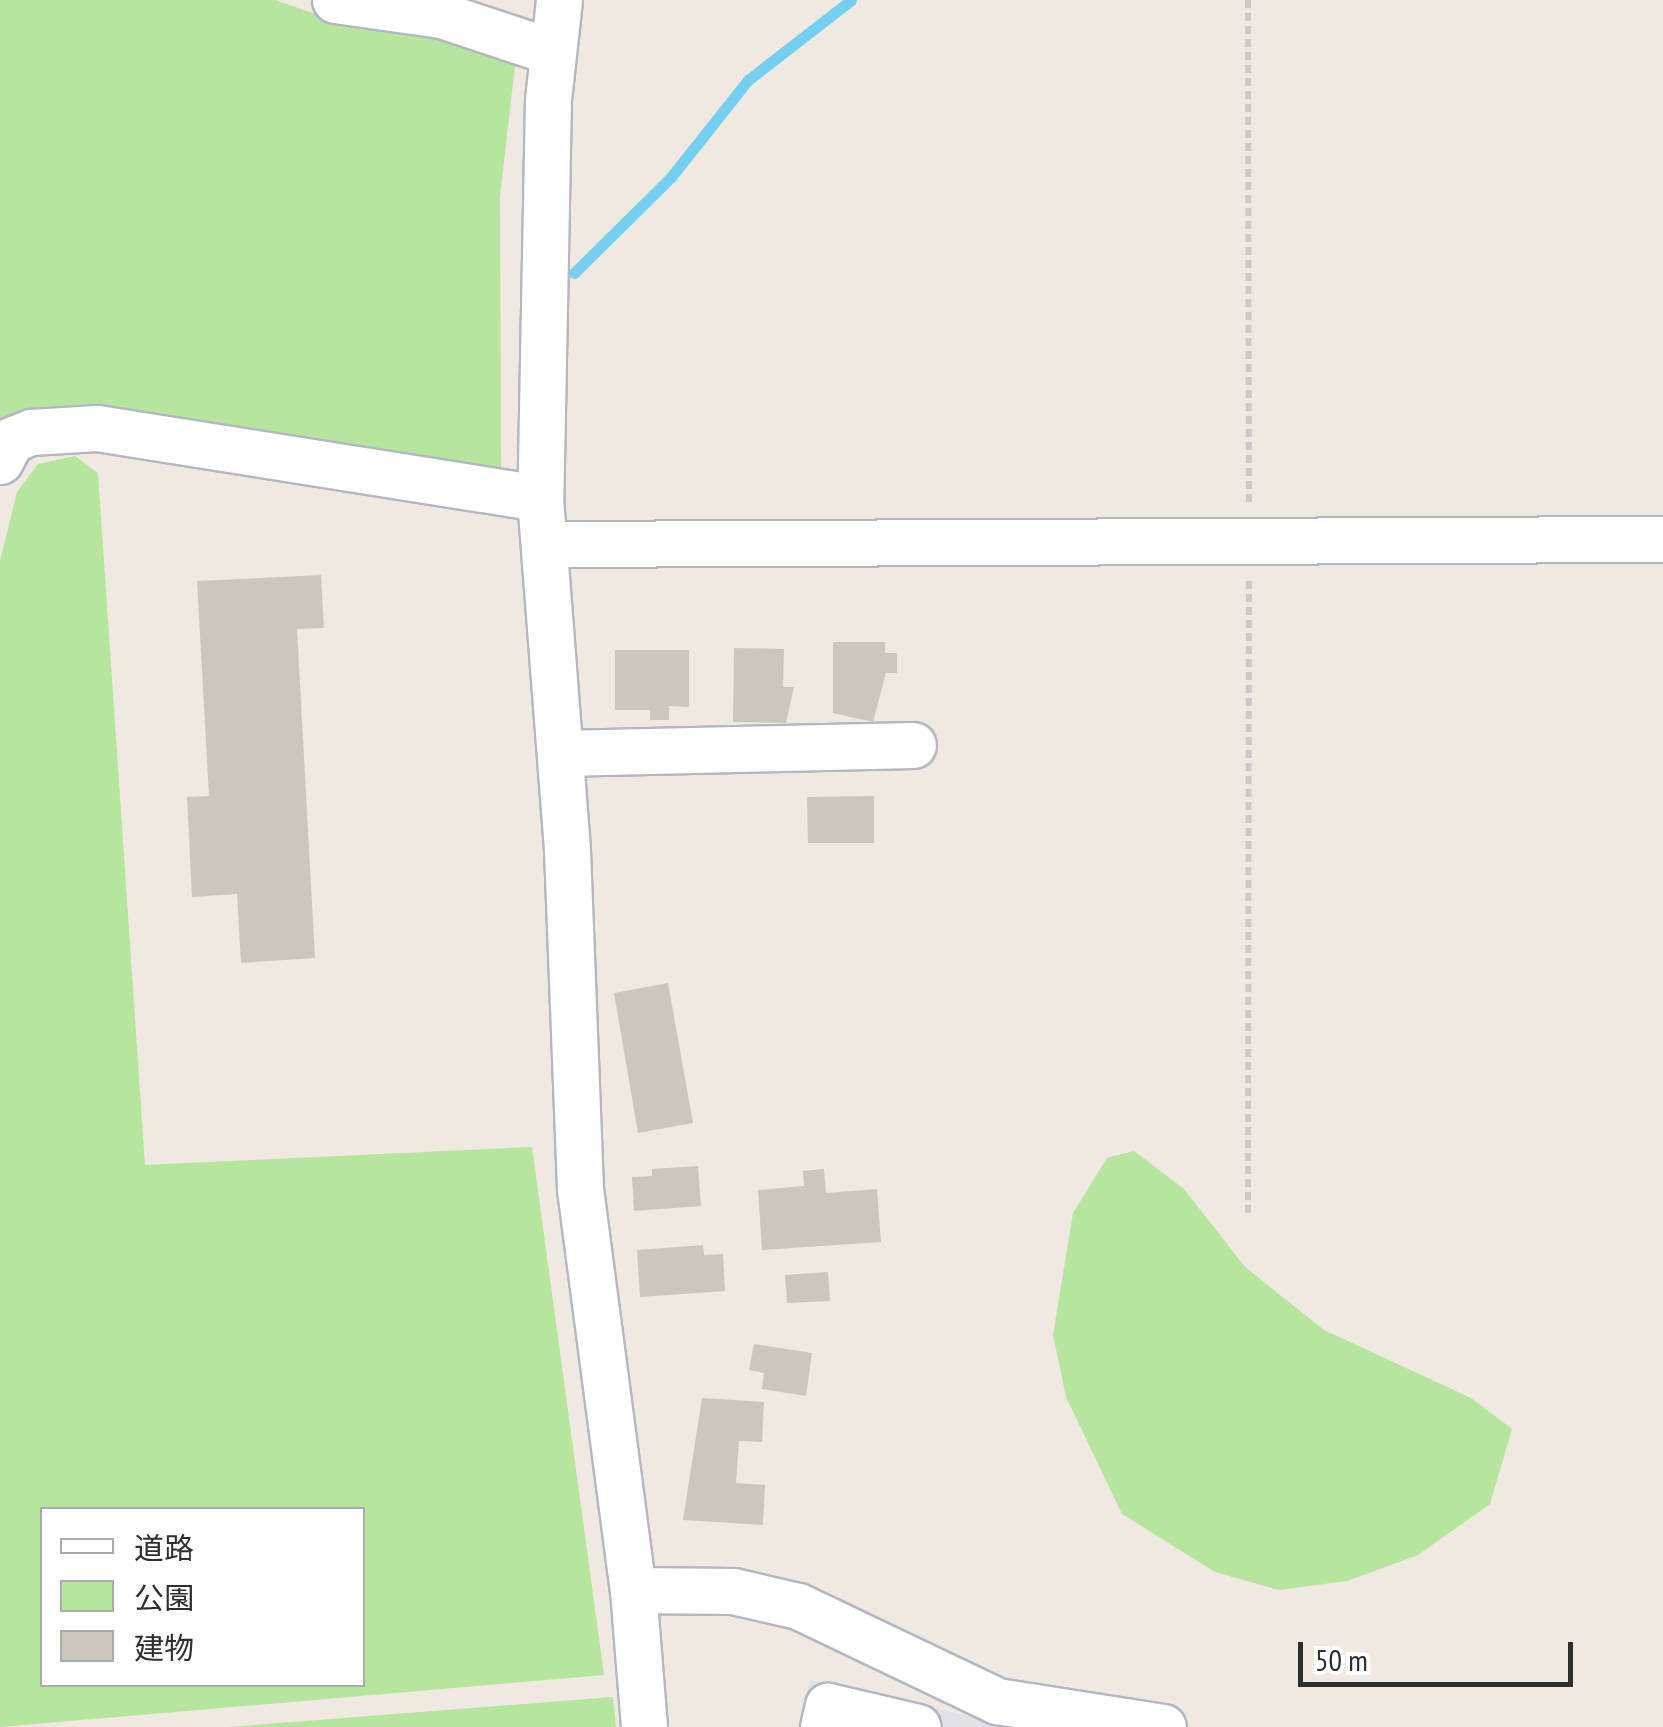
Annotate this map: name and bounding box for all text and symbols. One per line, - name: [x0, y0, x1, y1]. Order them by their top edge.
- legend: [40, 1507, 365, 1687]
- text: 道路: [134, 1528, 194, 1567]
- text: 公園: [134, 1578, 194, 1617]
- scale bar: [1303, 1622, 1578, 1684]
- text: 建物: [134, 1628, 194, 1667]
- text: 50 m: [1315, 1640, 1368, 1679]

